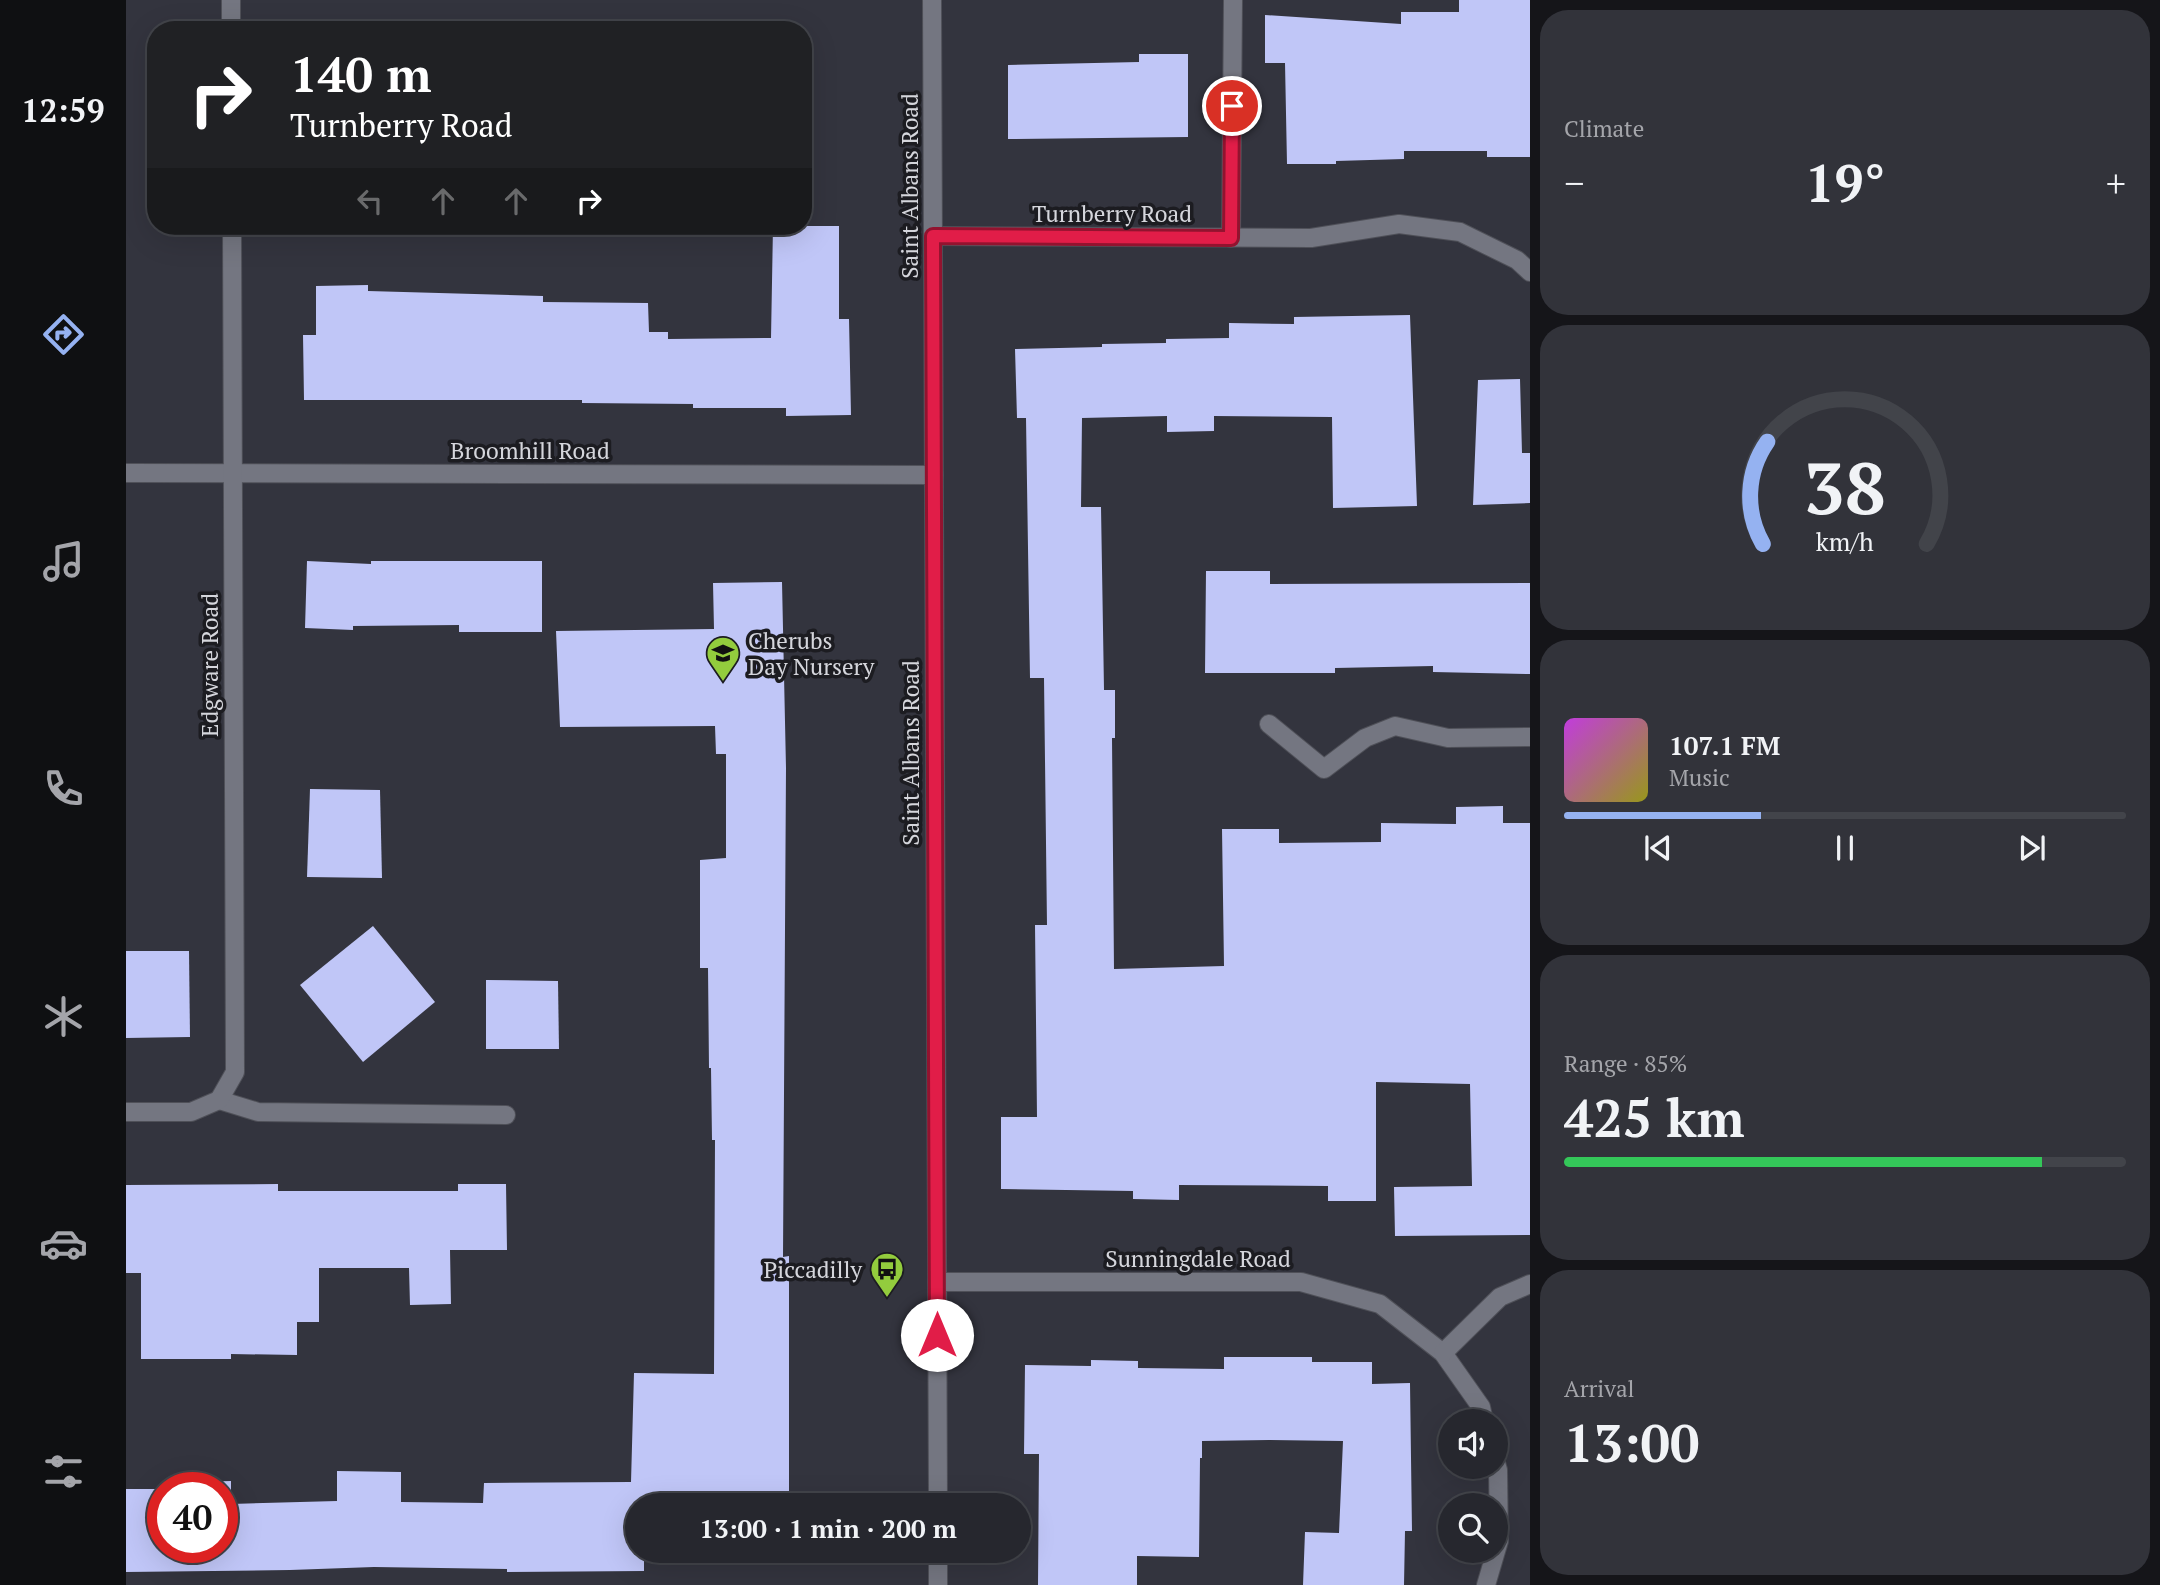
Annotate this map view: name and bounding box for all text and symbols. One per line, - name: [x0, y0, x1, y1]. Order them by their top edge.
- text: 140 m: [290, 41, 432, 106]
- icon: right: [175, 49, 266, 140]
- pin: [1202, 76, 1262, 136]
- icon: arrive: [1213, 87, 1251, 125]
- text: 12:59: [21, 89, 105, 131]
- street label: Saint Albans Road: [894, 93, 925, 279]
- text: Turnberry Road: [290, 104, 513, 146]
- text: Climate: [1564, 113, 1644, 144]
- text: 19°: [1805, 148, 1885, 217]
- text: −: [1564, 158, 1584, 208]
- text: +: [2106, 158, 2126, 208]
- icon: left: [351, 182, 389, 220]
- icon: ahead: [424, 182, 462, 220]
- icon: ahead: [497, 182, 535, 220]
- icon: right: [570, 182, 608, 220]
- street label: Turnberry Road: [1032, 198, 1192, 229]
- icon: directions: [39, 310, 88, 359]
- street label: Broomhill Road: [450, 435, 610, 466]
- text: 38: [1804, 438, 1886, 535]
- text: km/h: [1816, 524, 1874, 557]
- icon: music: [39, 537, 88, 586]
- street label: Edgware Road: [194, 593, 225, 737]
- place label: Cherubs Day Nursery: [748, 625, 875, 682]
- school or university icon: Cherubs Day Nursery: [704, 634, 742, 683]
- street label: Saint Albans Road: [895, 660, 926, 846]
- text: 107.1 FM: [1669, 728, 1780, 762]
- text: Music: [1669, 762, 1730, 793]
- icon: phone: [39, 764, 88, 813]
- icon: previous: [1639, 829, 1677, 867]
- icon: pause: [1826, 829, 1864, 867]
- icon: next: [2013, 829, 2051, 867]
- icon: climate: [39, 992, 88, 1041]
- text: Range · 85%: [1564, 1048, 1687, 1079]
- text: 425 km: [1564, 1083, 1745, 1152]
- icon: car: [39, 1219, 88, 1268]
- street label: Sunningdale Road: [1105, 1243, 1291, 1274]
- bus stop icon: Piccadilly: [868, 1250, 906, 1299]
- place label: Piccadilly: [764, 1254, 862, 1285]
- position arrow: [900, 1298, 974, 1372]
- text: Arrival: [1564, 1373, 1635, 1404]
- text: 13:00: [1564, 1408, 1699, 1477]
- map controls: [1438, 1409, 1508, 1563]
- button: sound: [1438, 1409, 1508, 1479]
- icon: filters: [39, 1447, 88, 1496]
- speed limit sign: 40: [147, 1472, 238, 1563]
- button: search: [1438, 1493, 1508, 1563]
- text: 13:00 · 1 min · 200 m: [699, 1511, 957, 1545]

